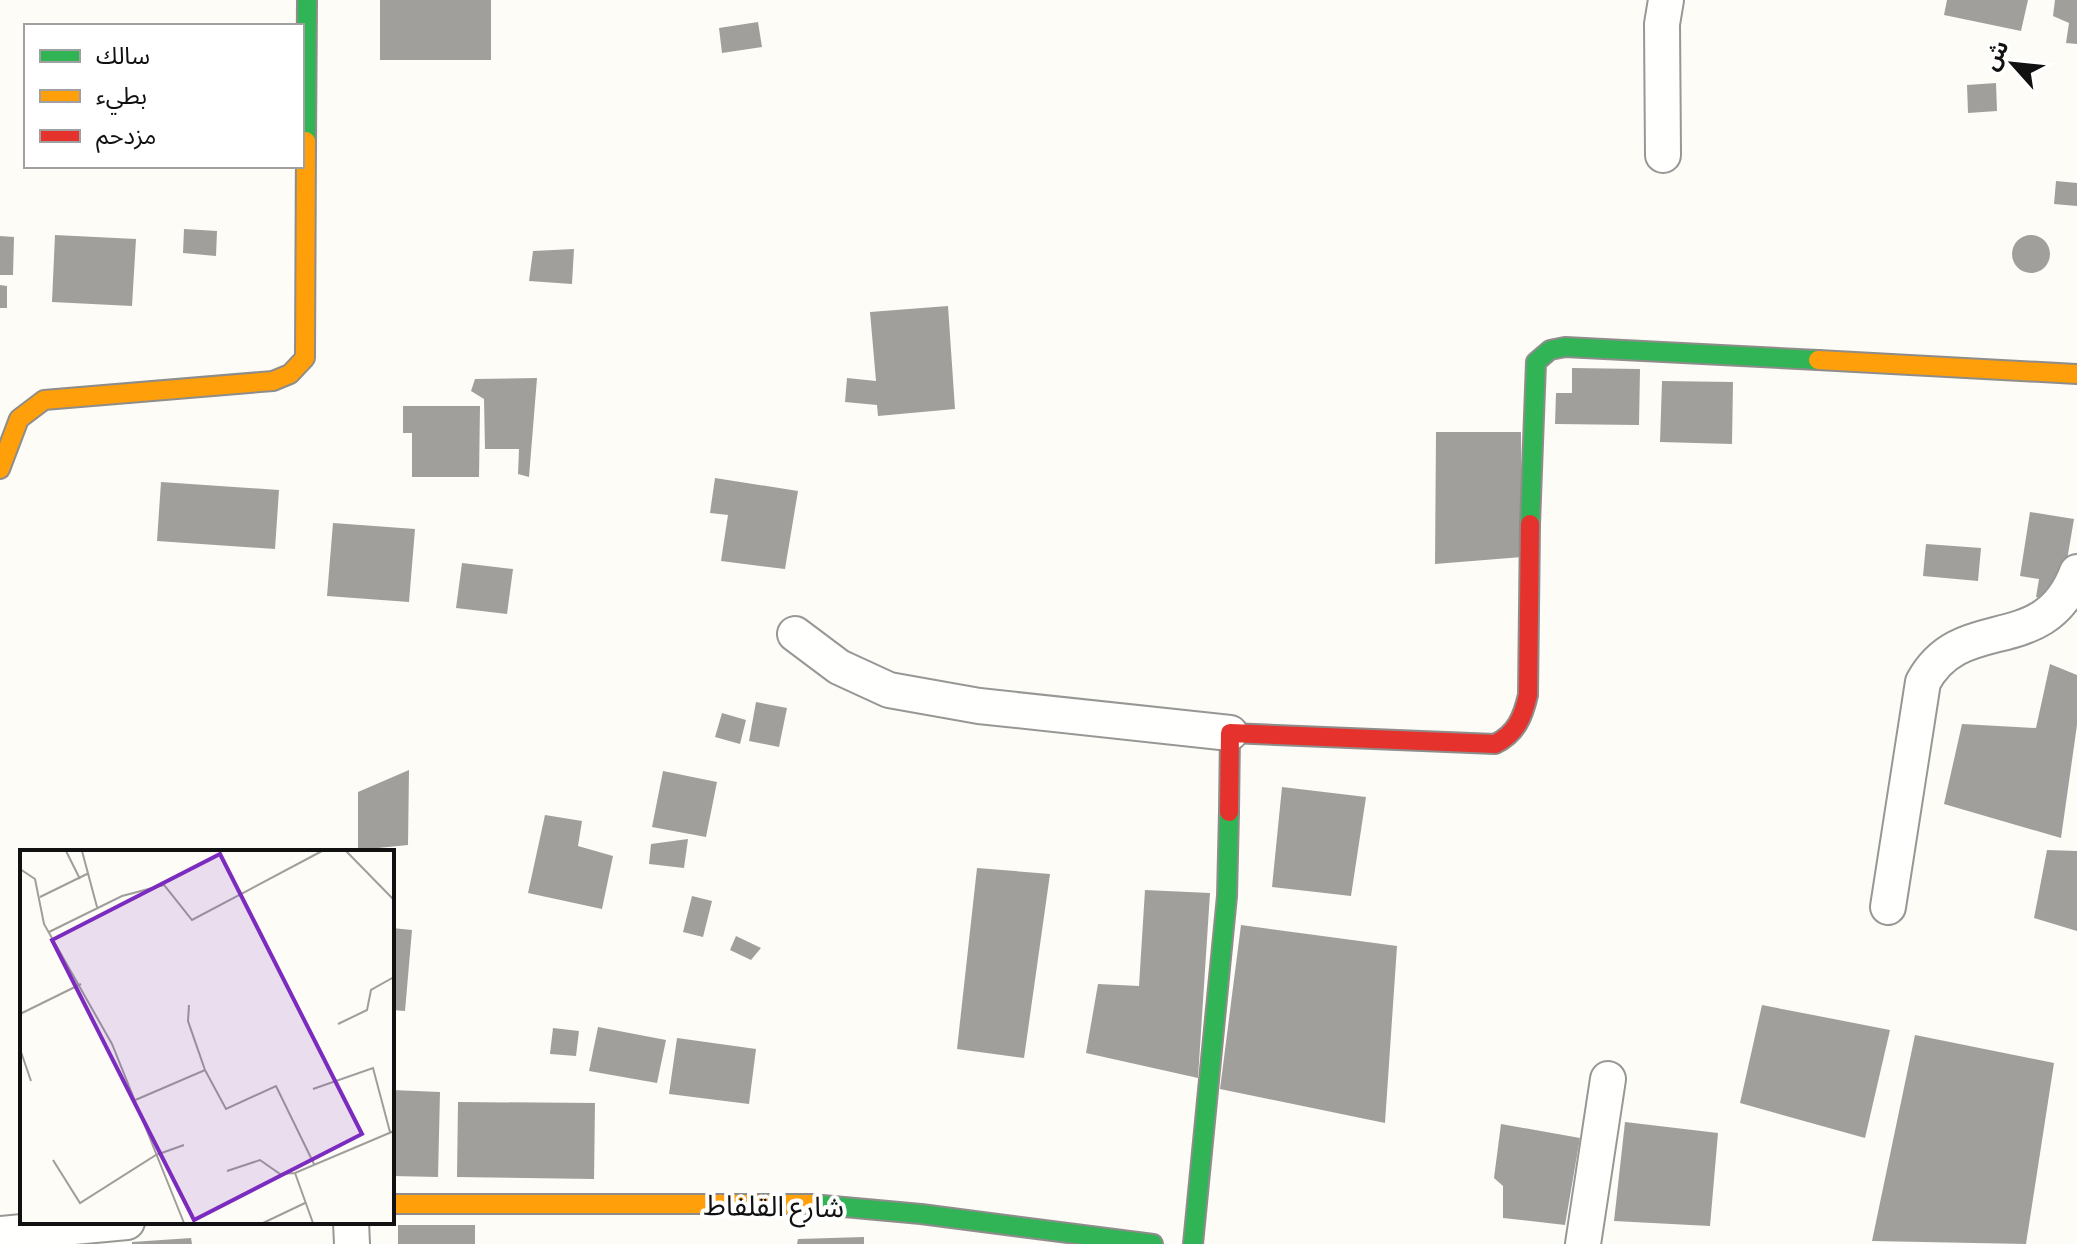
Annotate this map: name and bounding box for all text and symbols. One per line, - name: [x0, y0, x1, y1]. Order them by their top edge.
- legend: [24, 24, 304, 168]
- north arrow: [1973, 24, 2053, 104]
- text: ش: [1977, 36, 2014, 75]
- text: سالك: [96, 42, 150, 70]
- text: بطيء: [96, 82, 147, 115]
- text: مزدحم: [96, 122, 156, 153]
- inset map: [20, 850, 394, 1224]
- street label: شارع القلفاط: [703, 1189, 844, 1228]

